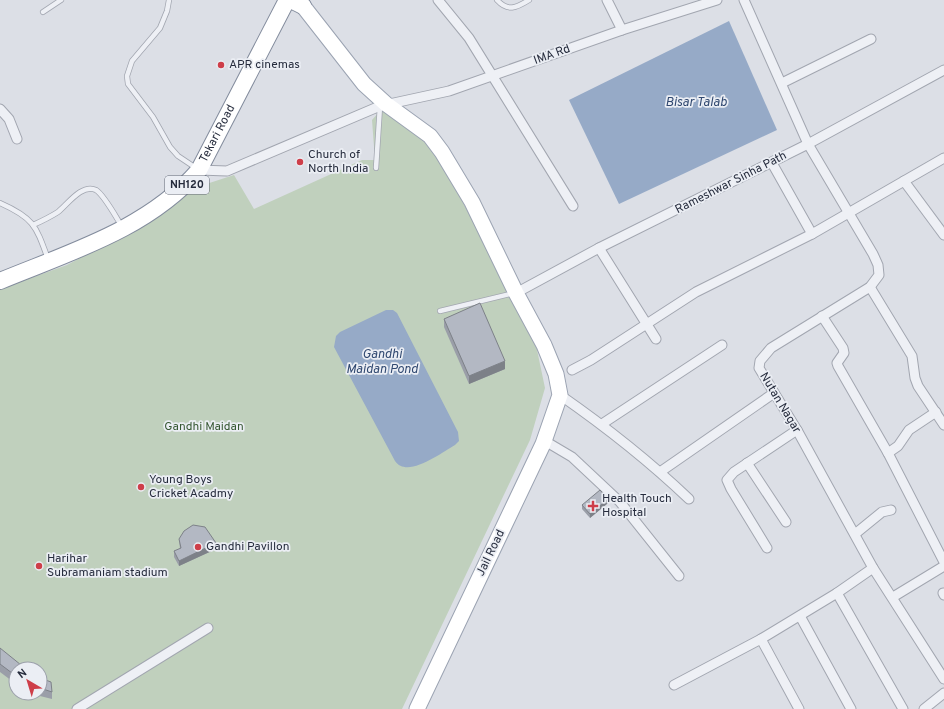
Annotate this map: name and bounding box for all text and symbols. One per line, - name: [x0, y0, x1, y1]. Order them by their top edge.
- street label: IMA Rd: [532, 41, 572, 69]
- place label: APR cinemas: [229, 57, 300, 73]
- marker: APR cinemas: [216, 60, 226, 70]
- water label: Bisar Talab: [665, 95, 728, 111]
- street label: Tekari Road: [196, 102, 239, 166]
- place label: Church of North India: [308, 147, 368, 177]
- street label: Rameshwar Sinha Path: [673, 148, 789, 218]
- marker: Church of North India: [295, 157, 305, 167]
- road number: NH120: [165, 176, 209, 194]
- water label: Gandhi Maidan Pond: [346, 347, 419, 378]
- street label: Nutan Nagar: [756, 370, 805, 437]
- park label: Gandhi Maidan: [164, 419, 244, 435]
- place label: Young Boys Cricket Acadmy: [149, 472, 233, 502]
- marker: Young Boys Cricket Acadmy: [136, 482, 146, 492]
- place label: Health Touch Hospital: [602, 491, 672, 521]
- marker: Health Touch Hospital: [587, 500, 599, 512]
- street label: Jail Road: [473, 527, 509, 579]
- place label: Gandhi Pavillon: [206, 539, 290, 555]
- marker: Gandhi Pavillon: [193, 542, 203, 552]
- place label: Harihar Subramaniam stadium: [47, 551, 168, 581]
- marker: Harihar Subramaniam stadium: [34, 561, 44, 571]
- north arrow: [8, 661, 48, 701]
- text: N: [15, 666, 30, 682]

